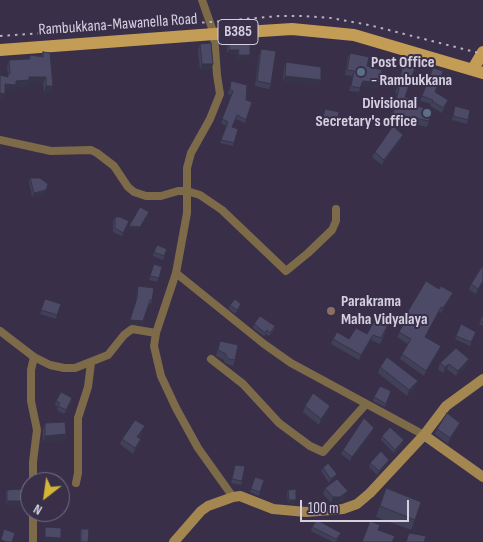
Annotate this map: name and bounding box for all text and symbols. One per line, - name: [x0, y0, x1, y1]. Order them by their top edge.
- street label: Rambukkana-Mawanella Road: [38, 10, 198, 40]
- road number: B385: [218, 20, 258, 44]
- place label: Post Office - Rambukkana: [371, 53, 452, 91]
- marker: Post Office - Rambukkana: [355, 66, 367, 78]
- place label: Divisional Secretary's office: [316, 94, 417, 132]
- marker: Divisional Secretary's office: [421, 107, 433, 119]
- place label: Parakrama Maha Vidyalaya: [341, 292, 428, 330]
- marker: Parakrama Maha Vidyalaya: [325, 305, 337, 317]
- north arrow: [20, 472, 70, 522]
- scale bar: [303, 490, 412, 522]
- text: 100 m: [308, 499, 339, 518]
- text: N: [30, 500, 45, 519]

